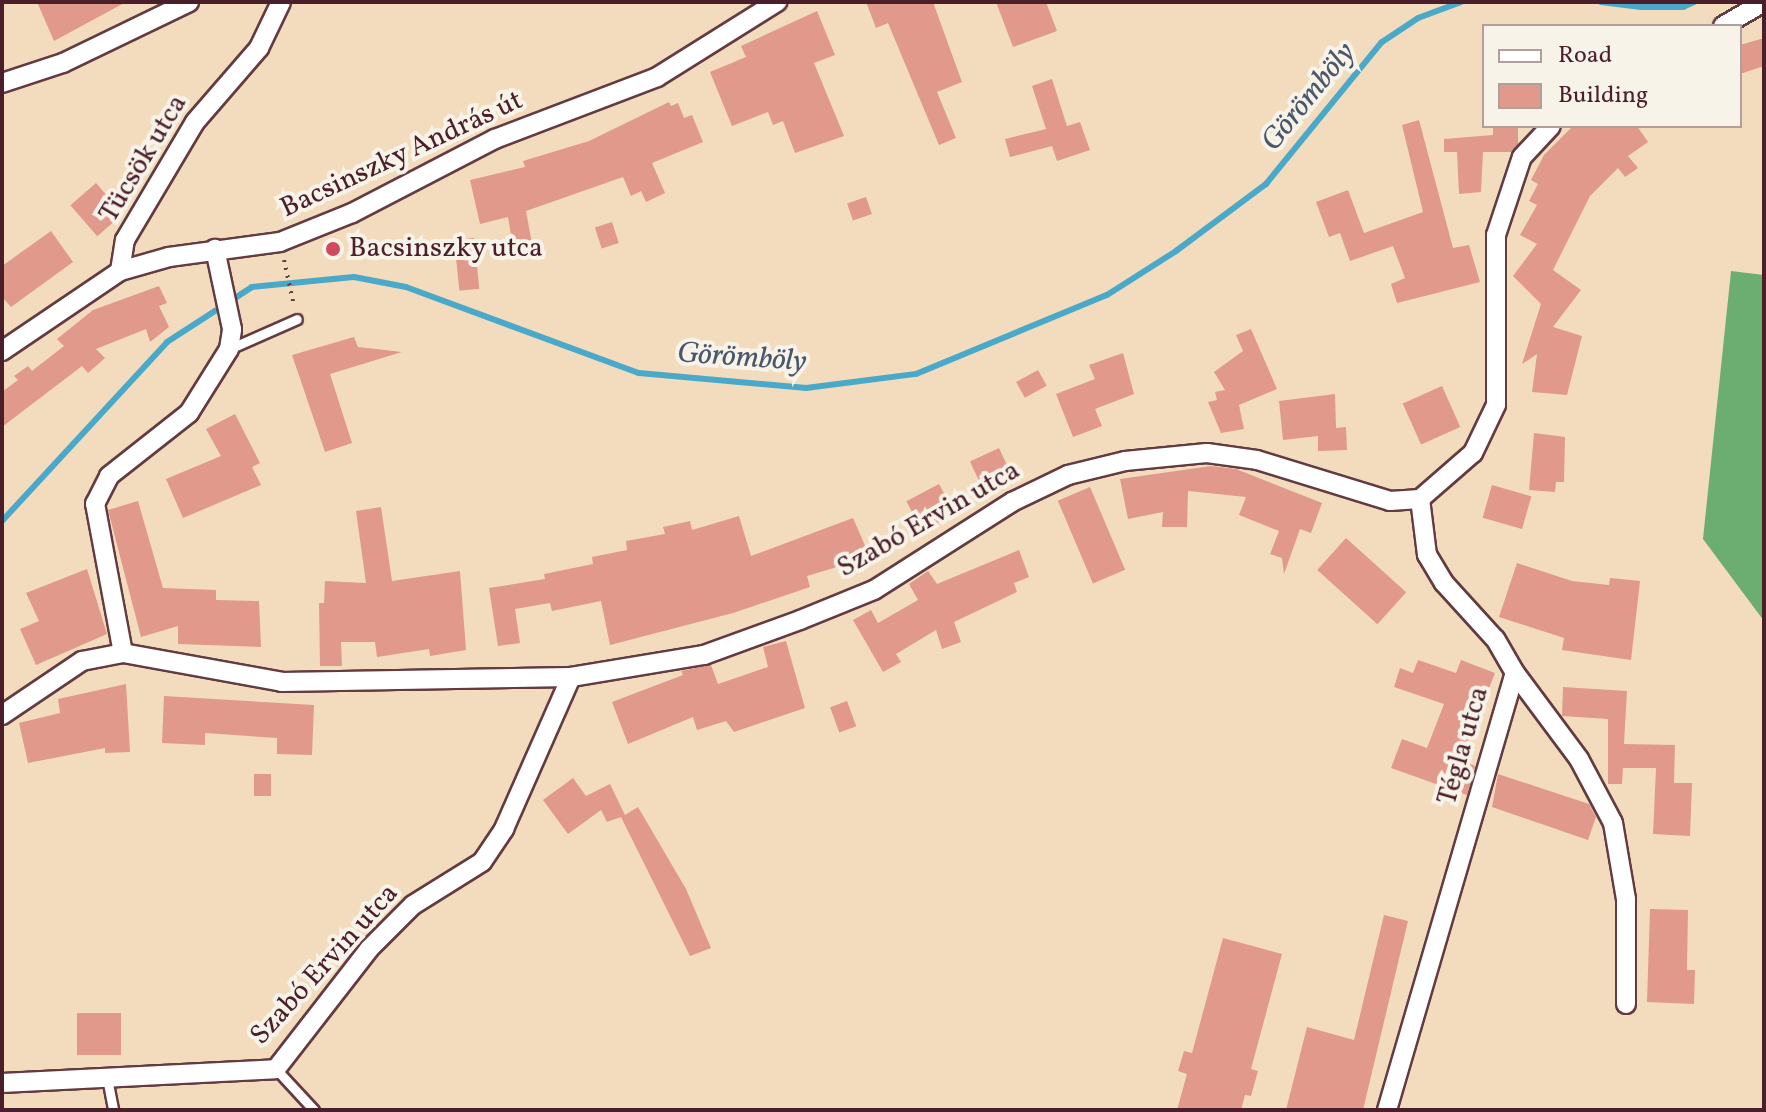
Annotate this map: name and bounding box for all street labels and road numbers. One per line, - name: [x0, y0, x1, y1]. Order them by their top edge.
- street label: Bacsinszky András út: [275, 84, 529, 226]
- street label: Tücsök utca: [93, 89, 195, 229]
- street label: Szabó Ervin utca: [832, 454, 1026, 586]
- street label: Tégla utca: [1431, 683, 1497, 809]
- street label: Szabó Ervin utca: [244, 878, 406, 1052]

